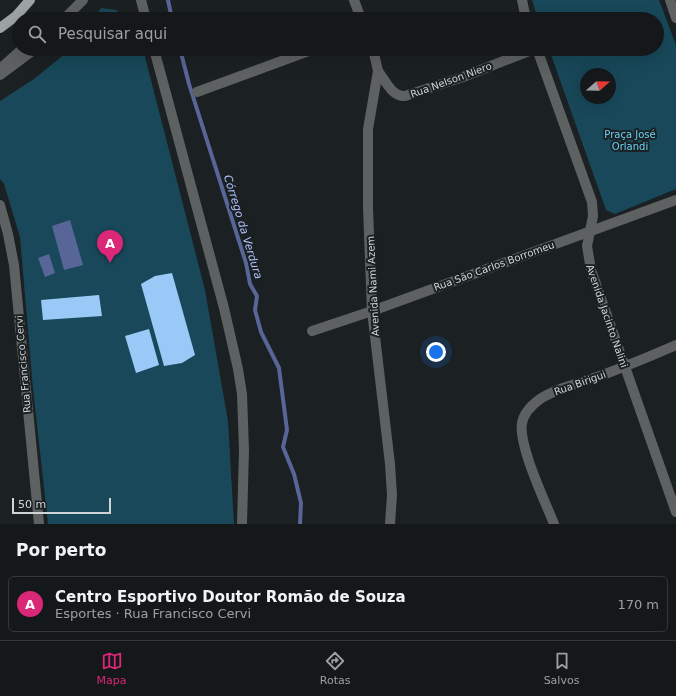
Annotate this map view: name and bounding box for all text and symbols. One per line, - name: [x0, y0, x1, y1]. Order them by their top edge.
- search box: [12, 12, 664, 56]
- icon: search: [26, 23, 48, 45]
- text: Pesquisar aqui: [58, 25, 167, 43]
- street label: Rua Nelson Niero: [409, 60, 493, 100]
- north arrow: [580, 68, 616, 104]
- park label: Praça José Orlandi: [604, 129, 656, 152]
- water label: Córrego da Verdura: [221, 173, 265, 281]
- pin: A: [97, 230, 123, 263]
- street label: Avenida Nami Azem: [365, 236, 381, 336]
- street label: Rua São Carlos Borromeu: [432, 239, 556, 293]
- street label: Avenida Jacinto Nalini: [584, 263, 630, 369]
- street label: Rua Francisco Cervi: [13, 315, 33, 413]
- your location: [426, 342, 446, 362]
- street label: Rua Birigui: [553, 369, 607, 397]
- scale bar: [12, 496, 111, 515]
- text: 50 m: [18, 498, 46, 511]
- text: Por perto: [16, 540, 106, 560]
- text: Centro Esportivo Doutor Romão de Souza: [55, 588, 406, 606]
- text: A: [25, 597, 35, 612]
- text: 170 m: [617, 597, 659, 612]
- text: Esportes · Rua Francisco Cervi: [55, 606, 251, 621]
- tab: Mapa: [97, 650, 127, 687]
- tab: Rotas: [320, 650, 350, 687]
- tab: Salvos: [544, 650, 579, 687]

